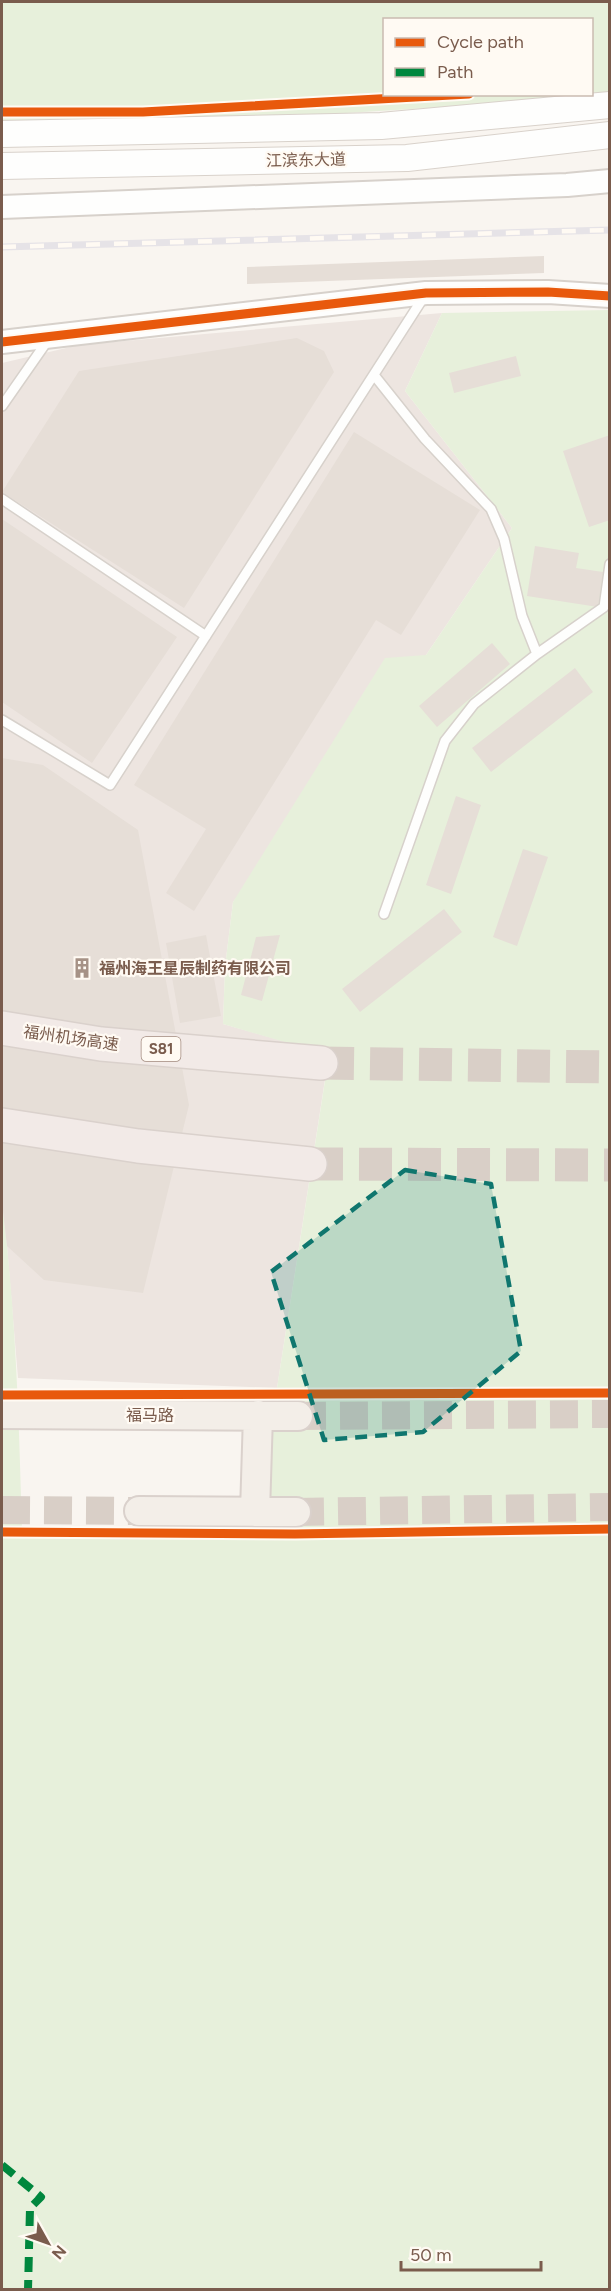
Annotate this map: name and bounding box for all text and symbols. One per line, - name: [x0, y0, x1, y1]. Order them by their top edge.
- legend: [383, 18, 593, 96]
- text: Cycle path: [437, 31, 524, 53]
- text: Path: [437, 61, 473, 83]
- street label: 江滨东大道: [266, 150, 346, 170]
- building icon: 福州海王星辰制药有限公司: [70, 956, 94, 980]
- place label: 福州海王星辰制药有限公司: [99, 959, 291, 978]
- street label: 福州机场高速: [22, 1022, 120, 1054]
- road number: S81: [142, 1037, 180, 1061]
- street label: 福马路: [126, 1406, 174, 1425]
- north arrow: [18, 2213, 78, 2273]
- scale bar: [401, 2234, 540, 2272]
- text: N: [48, 2241, 70, 2263]
- text: 50 m: [410, 2244, 452, 2266]

